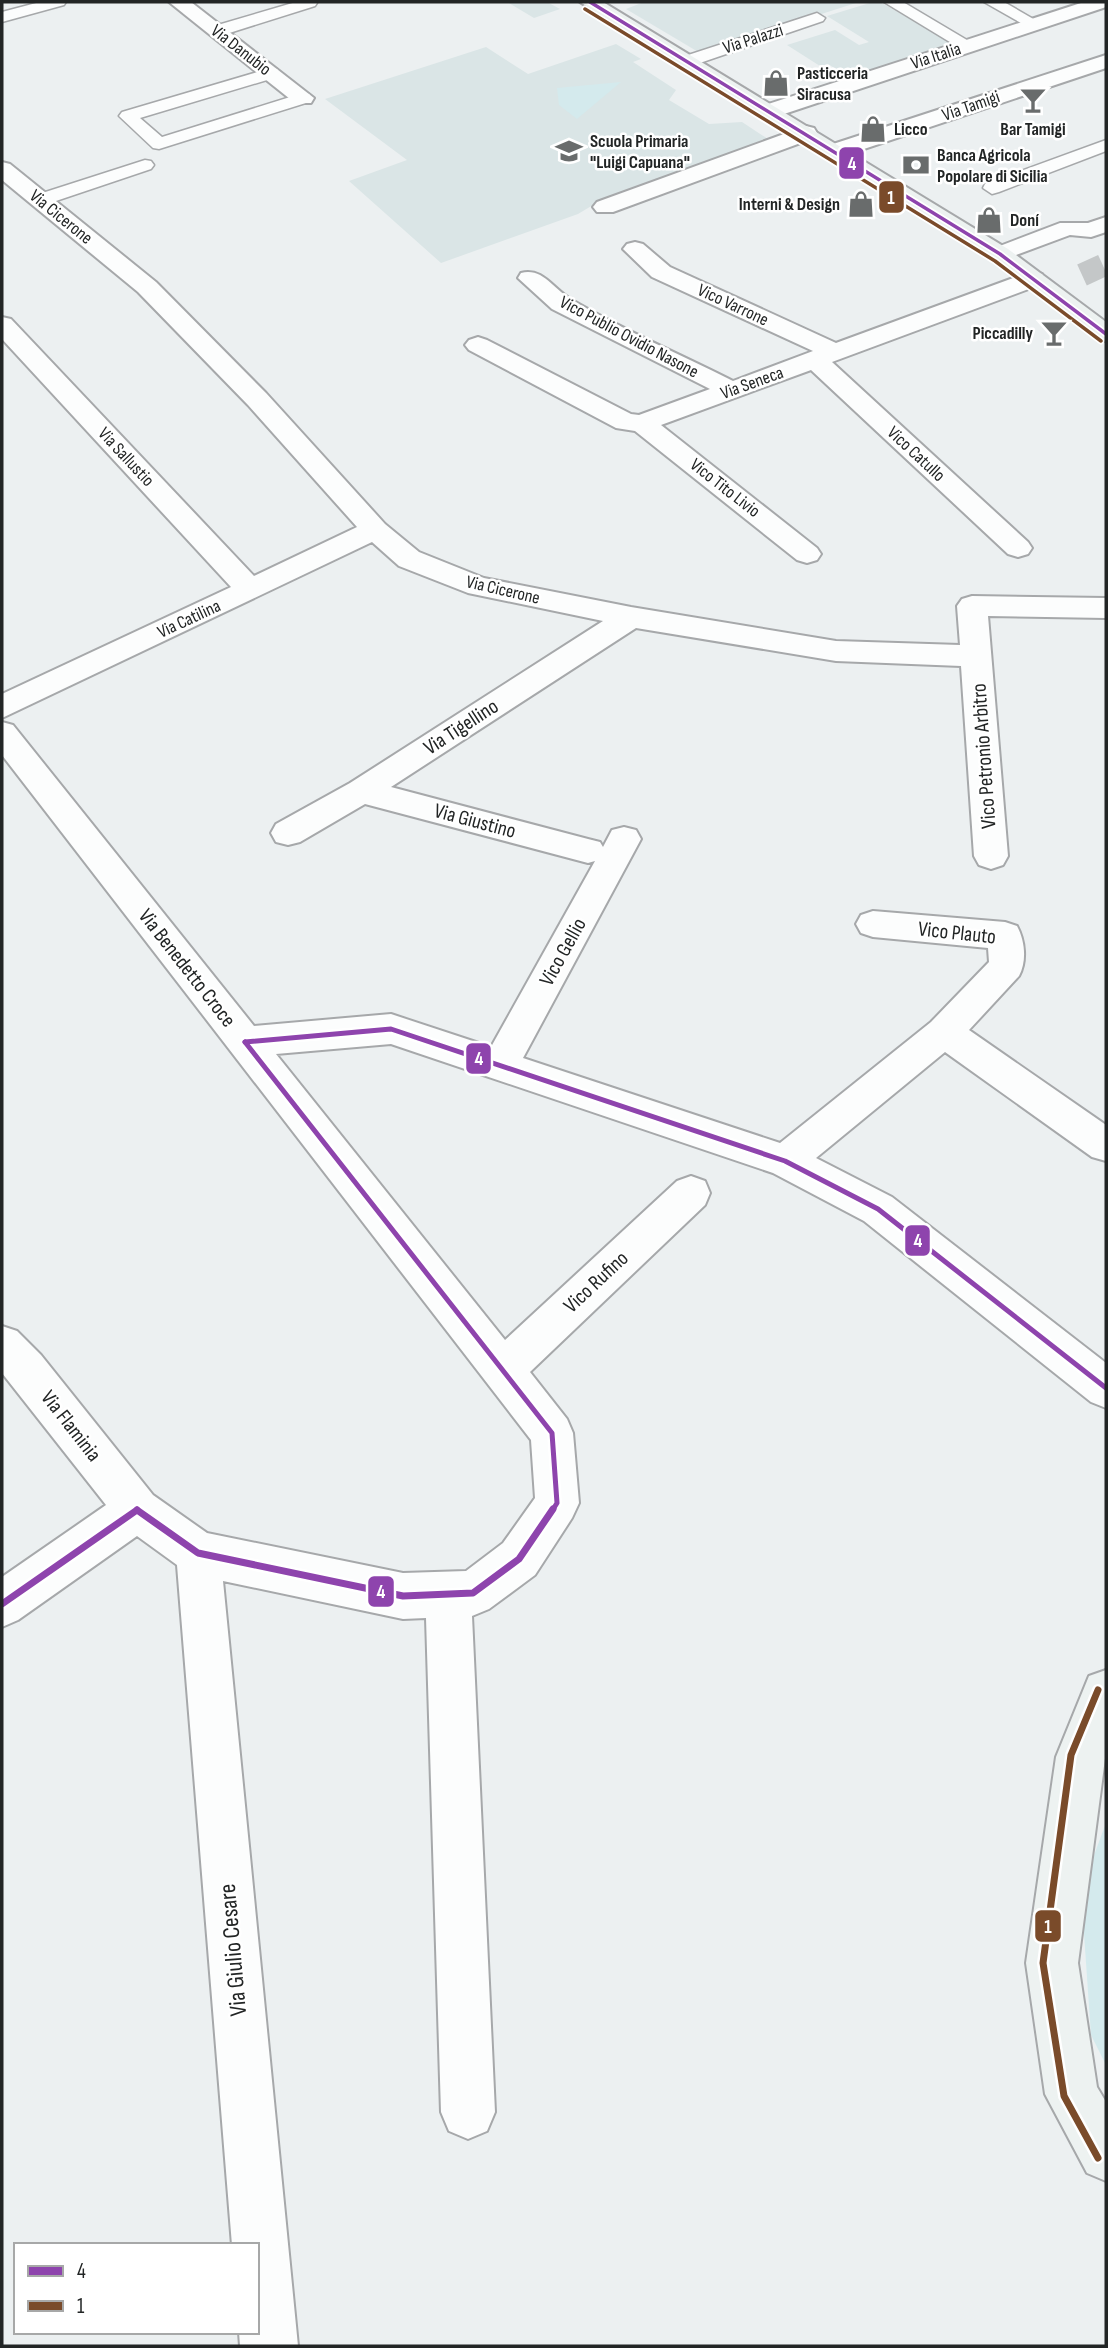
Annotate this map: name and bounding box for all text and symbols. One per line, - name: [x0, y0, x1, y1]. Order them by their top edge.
- street label: Via Palazzi: [720, 19, 786, 59]
- street label: Via Danubio: [207, 20, 275, 80]
- street label: Via Italia: [908, 38, 964, 74]
- place label: Pasticceria Siracusa: [797, 63, 868, 105]
- shop icon: Pasticceria Siracusa: [761, 68, 791, 98]
- bar icon: Bar Tamigi: [1018, 85, 1048, 115]
- street label: Via Tamigi: [939, 86, 1003, 126]
- shop icon: Licco: [858, 114, 888, 144]
- place label: Licco: [894, 119, 928, 140]
- place label: Bar Tamigi: [1000, 119, 1066, 140]
- place label: Scuola Primaria "Luigi Capuana": [590, 131, 690, 173]
- school or university icon: Scuola Primaria "Luigi Capuana": [554, 136, 584, 166]
- place label: Banca Agricola Popolare di Sicilia: [937, 145, 1048, 187]
- line badge: 4: [838, 146, 865, 180]
- bank icon: Banca Agricola Popolare di Sicilia: [901, 150, 931, 180]
- text: 4: [848, 153, 857, 176]
- line badge: 1: [878, 180, 905, 214]
- street label: Via Cicerone: [25, 185, 97, 249]
- text: 1: [887, 187, 895, 210]
- shop icon: Interni & Design: [846, 189, 876, 219]
- place label: Interni & Design: [739, 194, 840, 215]
- shop icon: Doní: [974, 205, 1004, 235]
- place label: Doní: [1010, 210, 1039, 231]
- street label: Vico Varrone: [694, 279, 772, 331]
- street label: Vico Publio Ovidio Nasone: [556, 292, 702, 382]
- bar icon: Piccadilly: [1039, 318, 1069, 348]
- place label: Piccadilly: [973, 323, 1034, 344]
- street label: Via Seneca: [718, 362, 786, 404]
- street label: Vico Catullo: [883, 422, 949, 486]
- street label: Via Sallustio: [93, 423, 159, 491]
- street label: Vico Tito Livio: [686, 454, 764, 522]
- street label: Via Cicerone: [464, 571, 542, 609]
- street label: Via Catilina: [154, 595, 224, 643]
- street label: Vico Petronio Arbitro: [966, 683, 1002, 829]
- street label: Via Tigellino: [419, 694, 503, 760]
- street label: Via Giustino: [431, 798, 519, 844]
- street label: Via Benedetto Croce: [133, 904, 241, 1032]
- street label: Vico Gellio: [534, 914, 592, 990]
- street label: Vico Plauto: [917, 916, 997, 950]
- line badge: 4: [465, 1042, 492, 1075]
- text: 4: [475, 1048, 484, 1071]
- line badge: 4: [904, 1224, 931, 1257]
- text: 4: [914, 1230, 923, 1253]
- street label: Vico Rufino: [559, 1246, 633, 1318]
- street label: Via Flaminia: [36, 1386, 106, 1466]
- line badge: 4: [367, 1575, 395, 1608]
- text: 4: [377, 1581, 386, 1604]
- street label: Via Giulio Cesare: [213, 1882, 253, 2018]
- line badge: 1: [1034, 1909, 1062, 1943]
- text: 1: [1044, 1916, 1052, 1939]
- legend: [14, 2243, 259, 2334]
- text: 4: [77, 2259, 86, 2284]
- text: 1: [77, 2294, 85, 2319]

